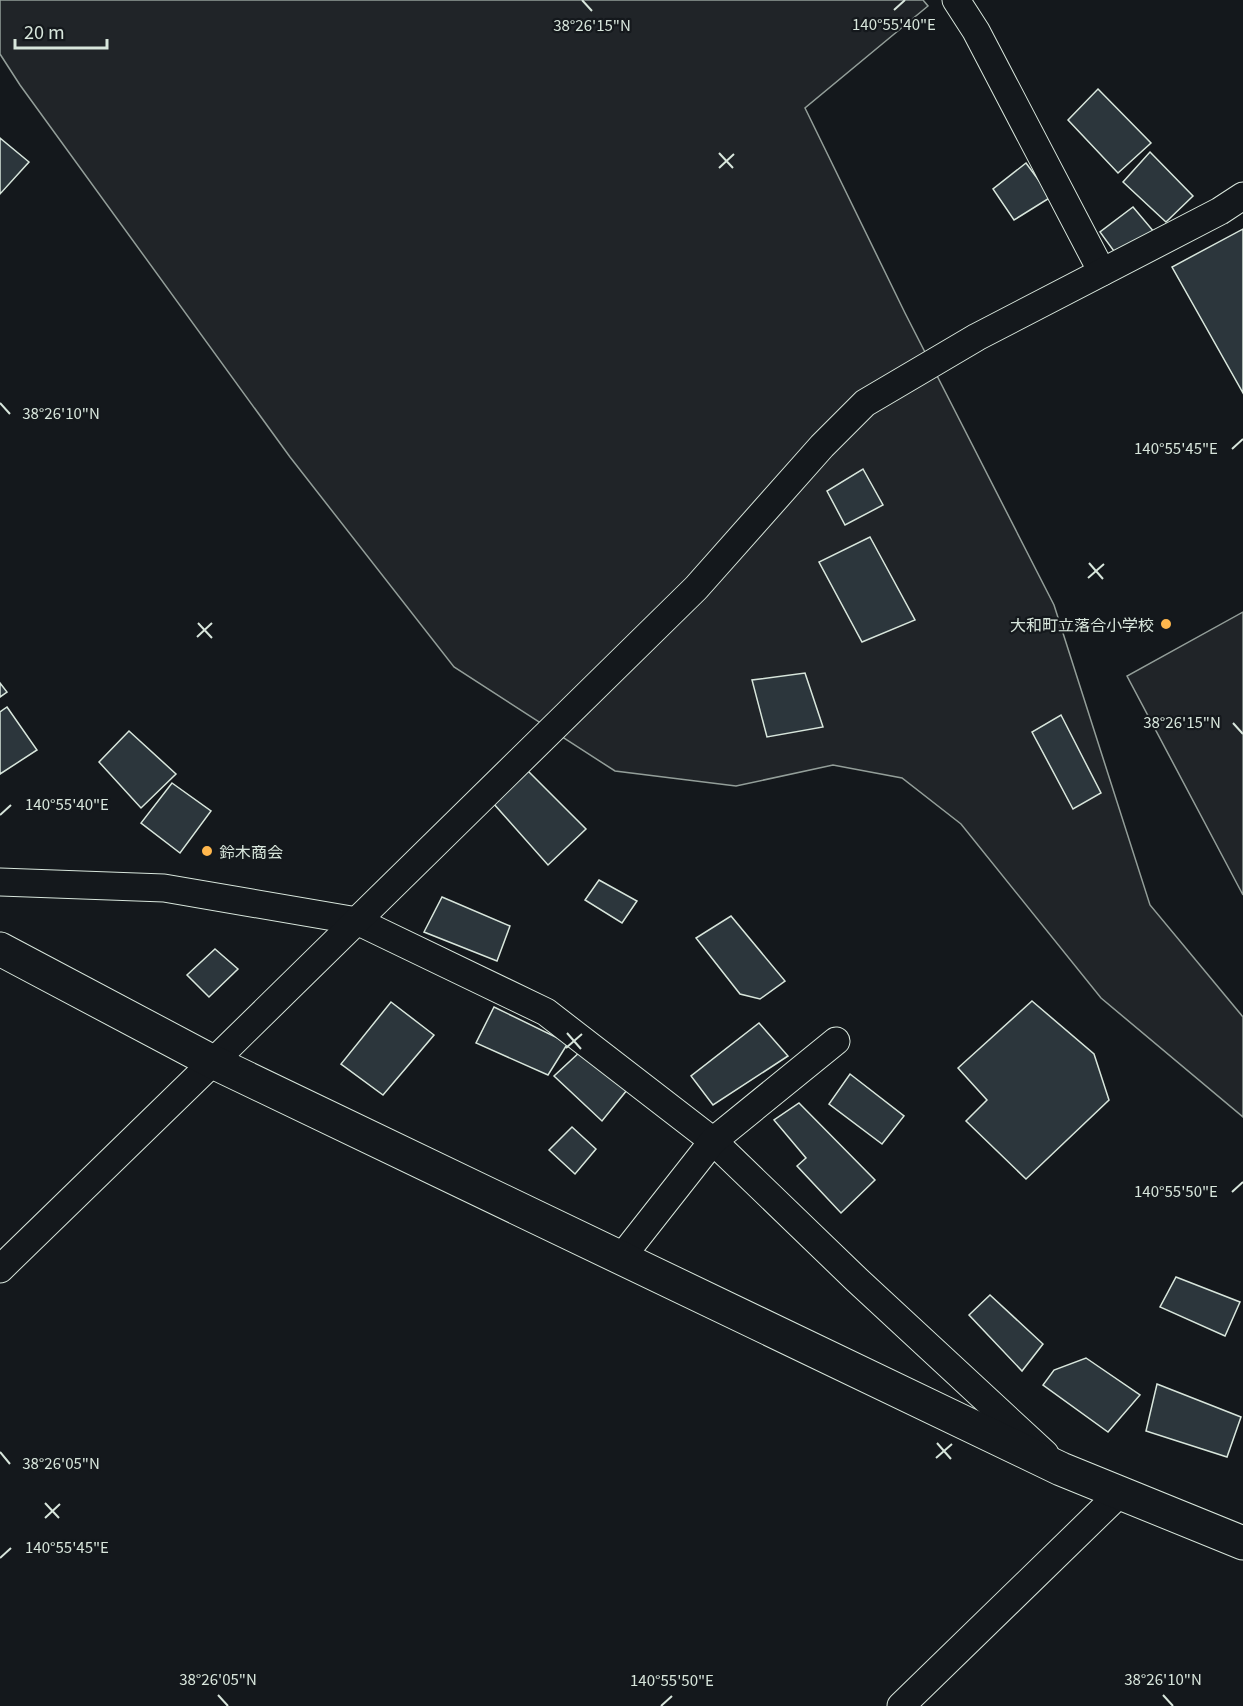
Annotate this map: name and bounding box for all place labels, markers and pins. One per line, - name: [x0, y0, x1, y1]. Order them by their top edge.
- place label: 大和町立落合小学校: [1010, 612, 1154, 636]
- marker: 大和町立落合小学校: [1159, 617, 1173, 631]
- place label: 鈴木商会: [219, 839, 283, 863]
- marker: 鈴木商会: [200, 844, 214, 858]

